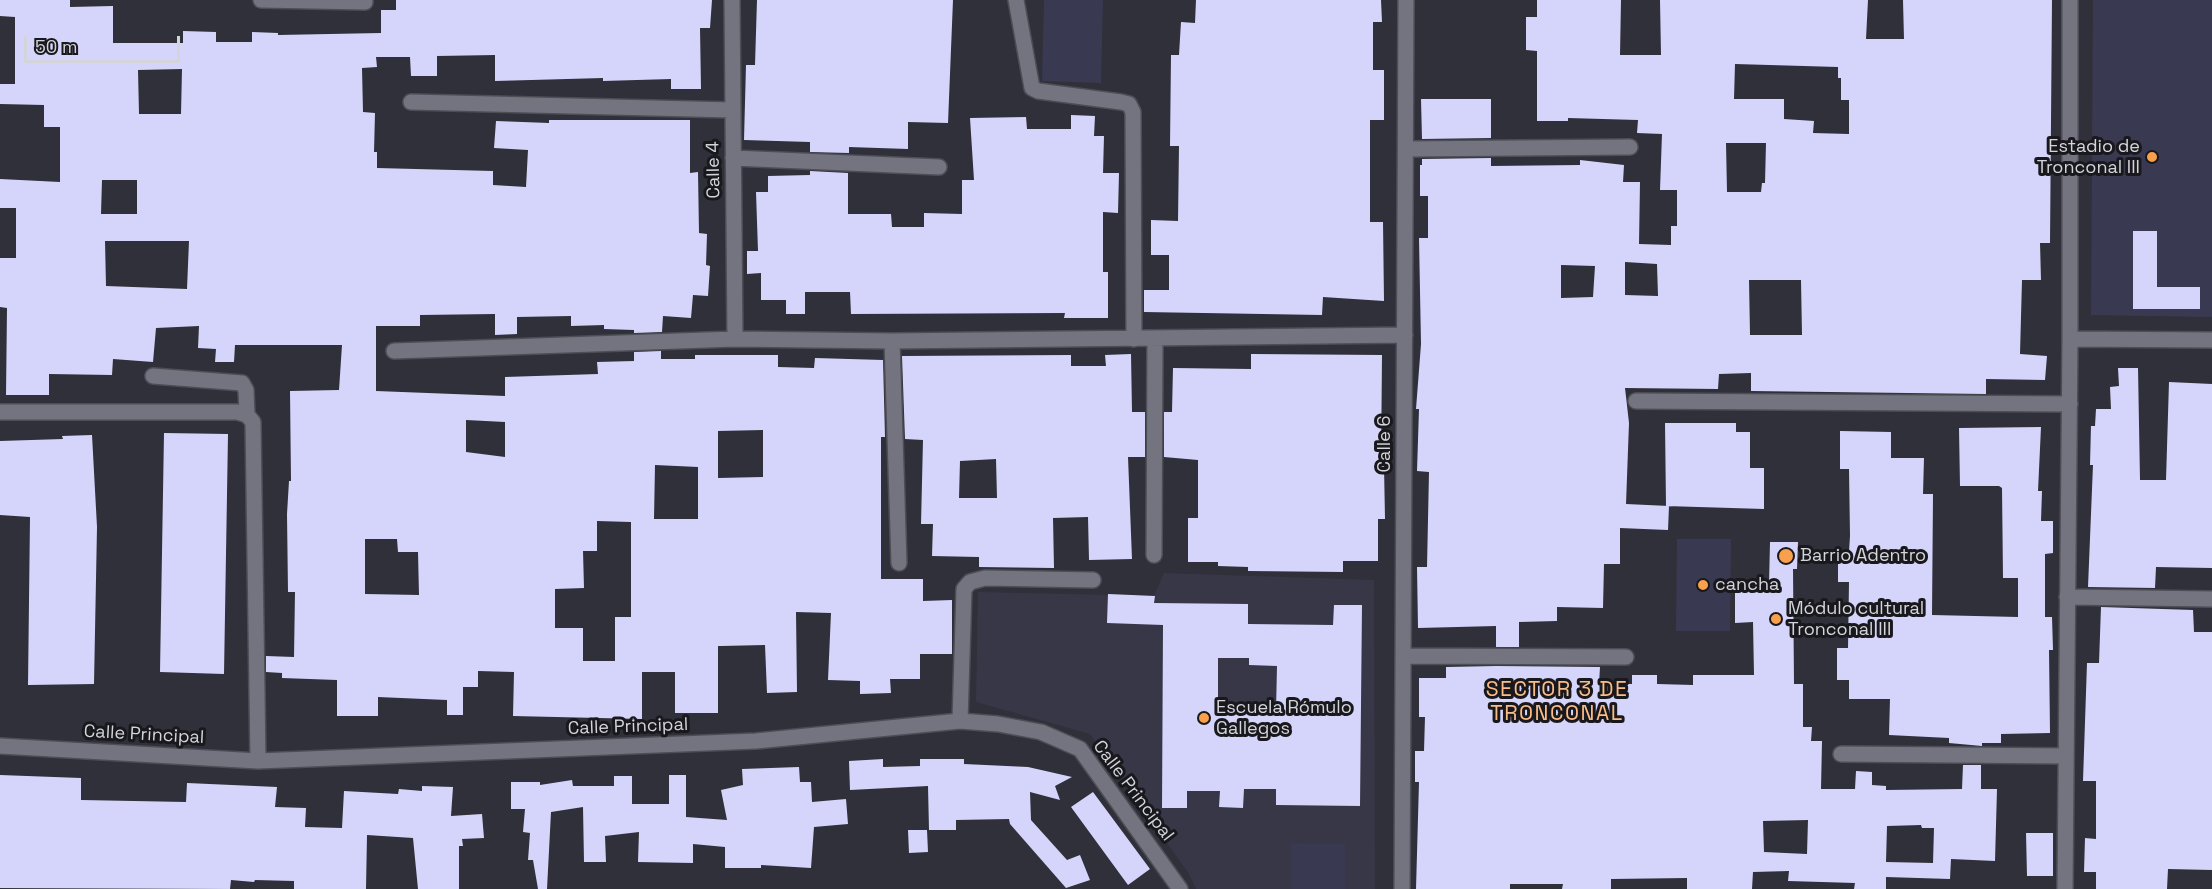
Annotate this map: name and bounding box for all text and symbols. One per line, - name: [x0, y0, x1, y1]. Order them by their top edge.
- scale bar: [27, 24, 183, 62]
- text: 50 m: [35, 35, 77, 58]
- place label: Estadio de Tronconal III: [2037, 136, 2140, 178]
- street label: Calle 4: [703, 141, 725, 199]
- marker: Estadio de Tronconal III: [2145, 150, 2159, 164]
- street label: Calle 6: [1374, 415, 1396, 473]
- place label: Barrio Adentro: [1800, 545, 1926, 567]
- marker: Barrio Adentro: [1777, 547, 1795, 565]
- place label: cancha: [1715, 574, 1779, 596]
- marker: cancha: [1696, 578, 1710, 592]
- place label: Módulo cultural Tronconal III: [1788, 598, 1924, 640]
- marker: Módulo cultural Tronconal III: [1769, 612, 1783, 626]
- district label: SECTOR 3 DE TRONCONAL: [1486, 677, 1628, 727]
- place label: Escuela Rómulo Gallegos: [1216, 697, 1352, 740]
- marker: Escuela Rómulo Gallegos: [1197, 711, 1211, 725]
- street label: Calle Principal: [567, 714, 689, 740]
- street label: Calle Principal: [83, 721, 205, 749]
- street label: Calle Principal: [1088, 736, 1178, 846]

